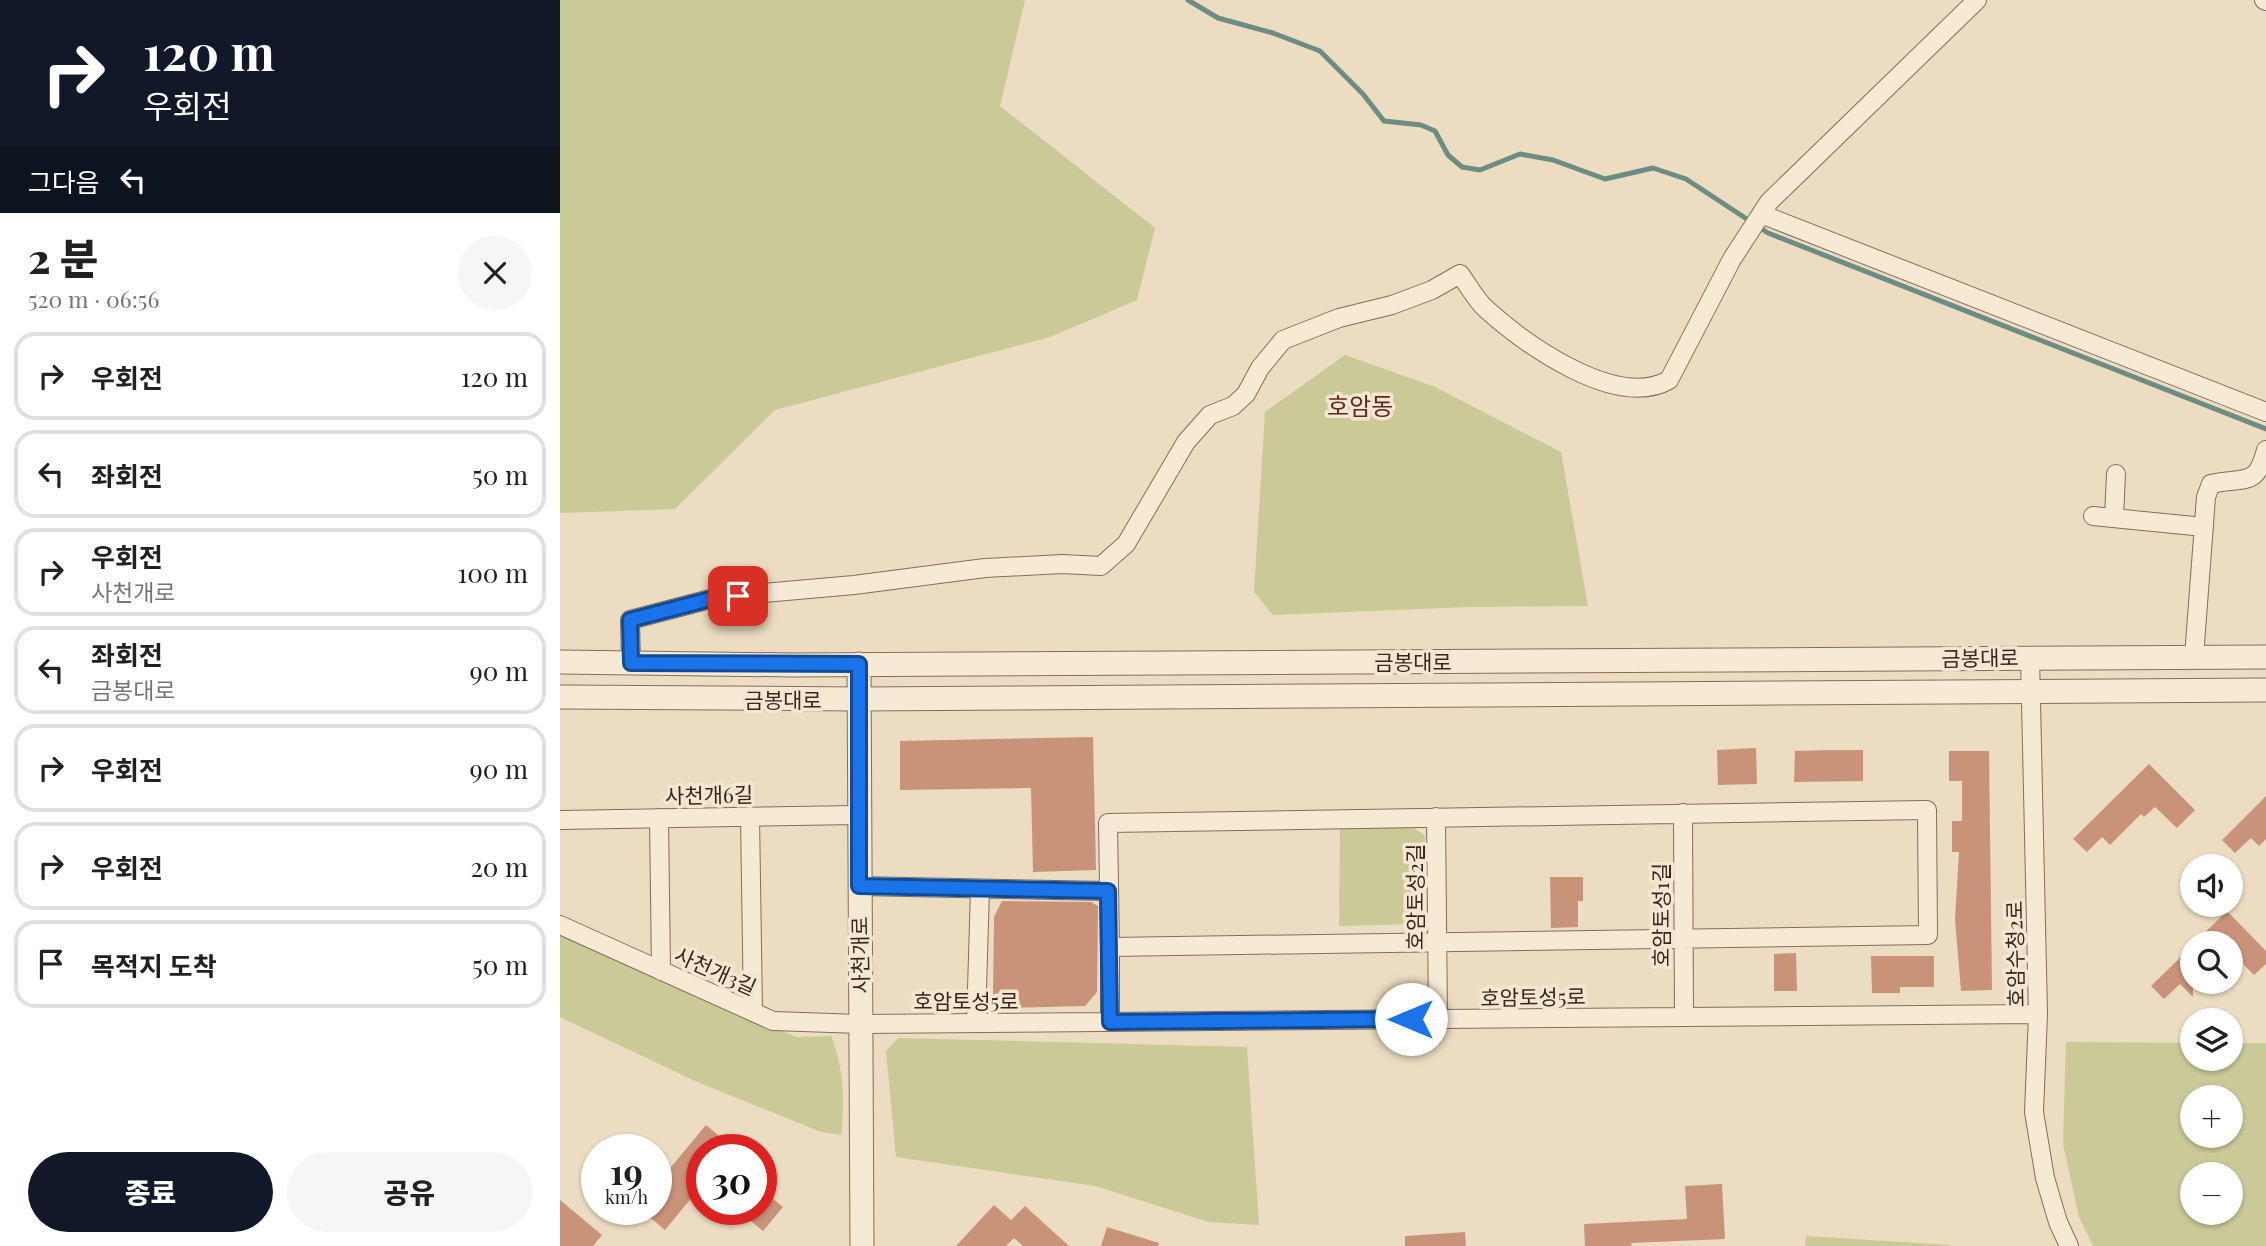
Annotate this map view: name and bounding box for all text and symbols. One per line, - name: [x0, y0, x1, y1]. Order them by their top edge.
- text: 120 m: [143, 18, 275, 83]
- icon: right: [28, 28, 119, 119]
- text: 우회전: [143, 83, 231, 126]
- icon: left: [114, 161, 152, 199]
- text: 그다음: [28, 164, 100, 199]
- text: 2 분: [28, 229, 98, 285]
- button: close: [458, 236, 532, 310]
- text: 520 m · 06:56: [28, 283, 159, 314]
- icon: right: [32, 357, 70, 395]
- text: 120 m: [461, 359, 528, 394]
- text: 우회전: [91, 360, 163, 395]
- district label: 호암동: [1327, 389, 1393, 421]
- icon: left: [32, 455, 70, 493]
- text: 50 m: [472, 457, 528, 492]
- text: 좌회전: [91, 458, 163, 493]
- text: 우회전: [91, 539, 163, 574]
- icon: right: [32, 553, 70, 591]
- text: 100 m: [458, 555, 528, 590]
- pin: [708, 566, 768, 626]
- text: 사천개로: [91, 576, 176, 607]
- icon: arrive: [719, 577, 757, 615]
- text: 좌회전: [91, 637, 163, 672]
- street label: 금봉대로: [1941, 642, 2019, 672]
- street label: 금봉대로: [1374, 647, 1452, 675]
- icon: left: [32, 651, 70, 689]
- text: 90 m: [470, 653, 528, 688]
- text: 금봉대로: [91, 674, 176, 705]
- street label: 금봉대로: [744, 685, 822, 713]
- icon: right: [32, 749, 70, 787]
- text: 90 m: [470, 751, 528, 786]
- text: 우회전: [91, 752, 163, 787]
- street label: 사천개6길: [665, 779, 753, 809]
- street label: 호암토성2길: [1400, 844, 1428, 950]
- icon: right: [32, 847, 70, 885]
- text: 20 m: [470, 849, 528, 884]
- text: 우회전: [91, 850, 163, 885]
- map controls: [2180, 854, 2243, 1225]
- button: sound: [2180, 854, 2243, 917]
- street label: 호암토성1길: [1646, 863, 1674, 967]
- street label: 호암수청2로: [1999, 900, 2029, 1008]
- street label: 사천개로: [844, 916, 874, 994]
- button: search: [2180, 931, 2243, 994]
- street label: 사천개3길: [671, 940, 761, 1000]
- icon: arrive: [32, 945, 70, 983]
- text: 50 m: [472, 947, 528, 982]
- text: 목적지 도착: [91, 948, 217, 983]
- street label: 호암토성5로: [1480, 981, 1586, 1011]
- position arrow: [1374, 982, 1448, 1056]
- street label: 호암토성5로: [913, 986, 1019, 1014]
- button: layers: [2180, 1008, 2243, 1071]
- button: +: [2180, 1085, 2243, 1148]
- speed limit sign: 30: [686, 1134, 777, 1225]
- text: 19: [610, 1147, 643, 1194]
- button: 종료: [28, 1152, 273, 1232]
- button: 공유: [287, 1152, 532, 1232]
- button: −: [2180, 1162, 2243, 1225]
- text: km/h: [605, 1185, 648, 1209]

